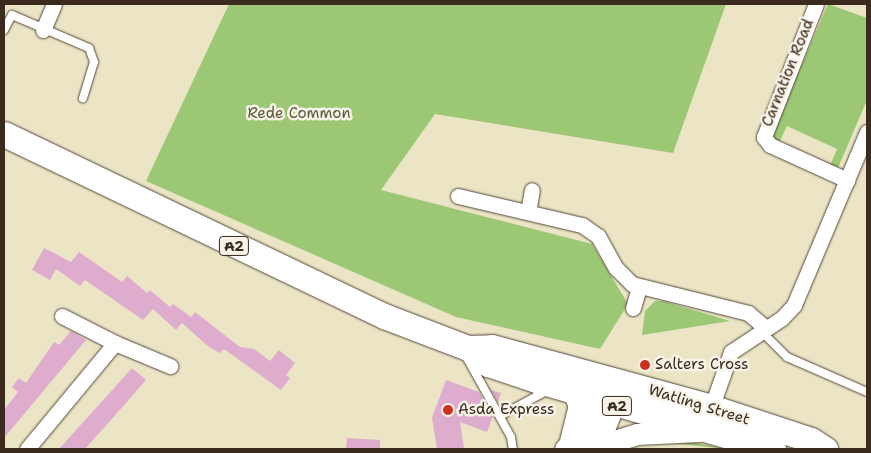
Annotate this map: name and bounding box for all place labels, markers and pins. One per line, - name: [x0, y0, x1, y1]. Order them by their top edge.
- place label: Salters Cross: [655, 356, 748, 374]
- marker: Salters Cross: [639, 359, 651, 371]
- place label: Asda Express: [458, 401, 555, 419]
- marker: Asda Express: [442, 404, 454, 416]

